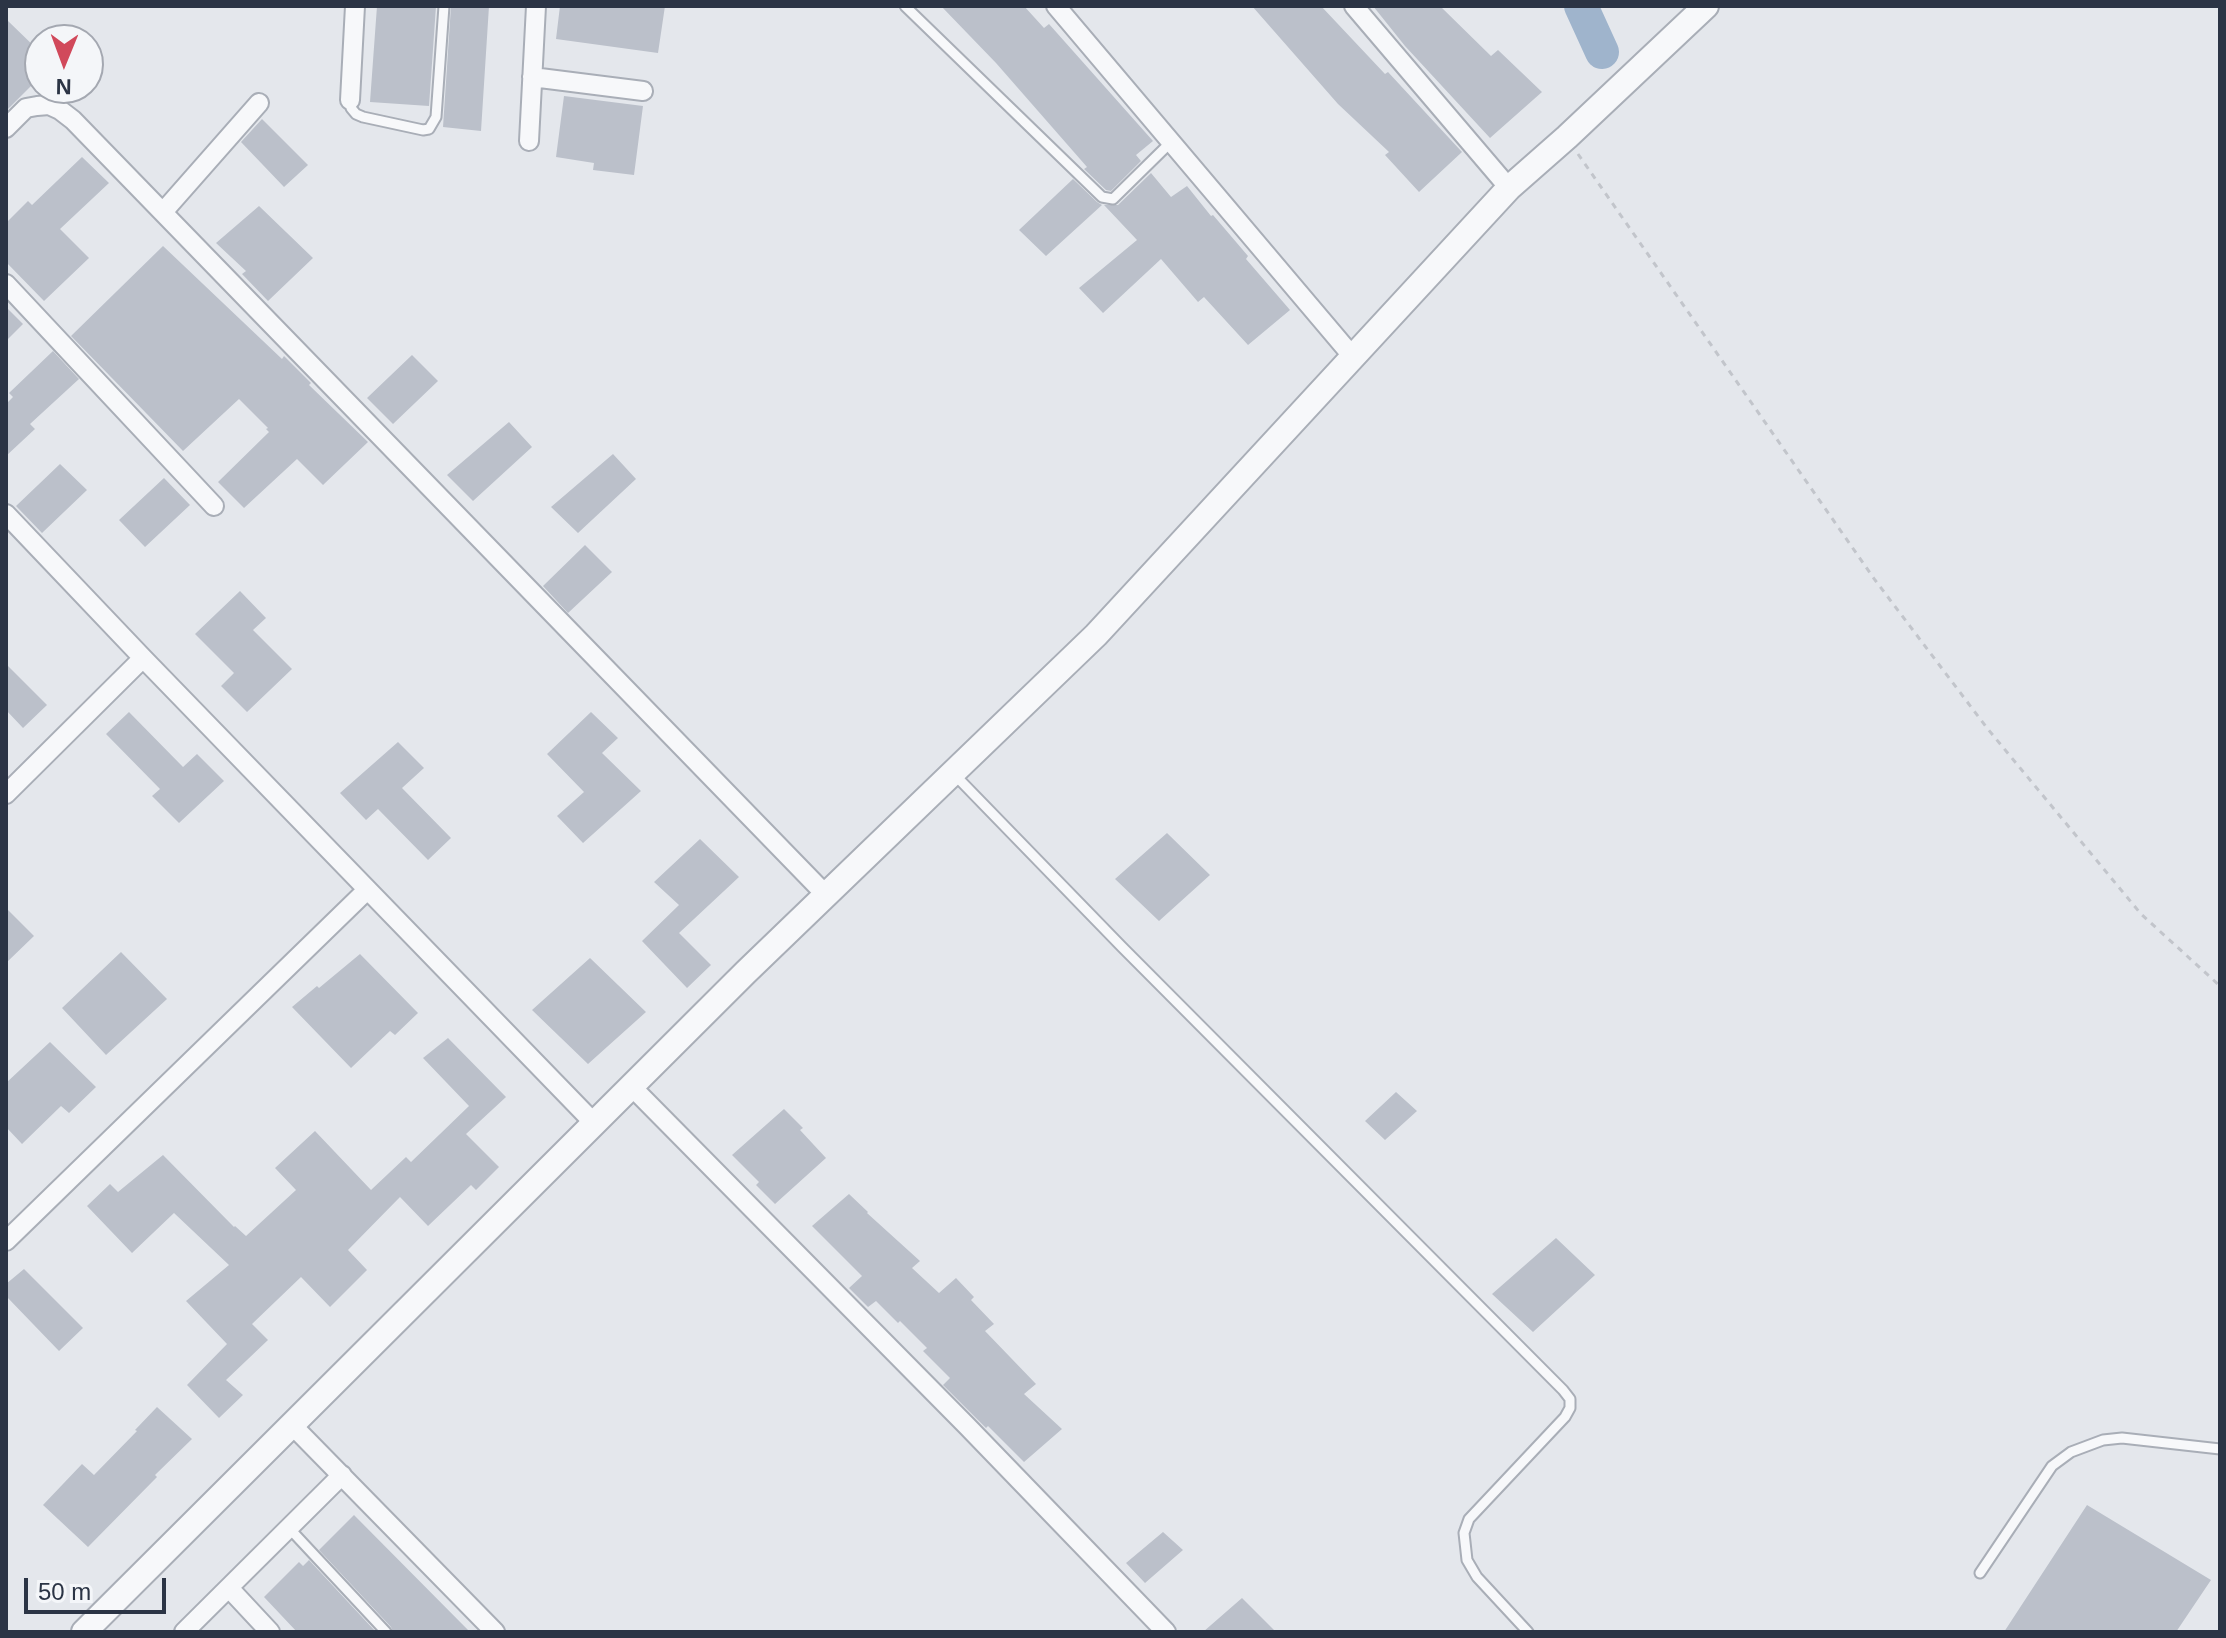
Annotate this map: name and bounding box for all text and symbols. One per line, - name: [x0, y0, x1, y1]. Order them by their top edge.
- north arrow: [24, 24, 104, 104]
- text: N: [55, 74, 72, 99]
- scale bar: [28, 1562, 170, 1612]
- text: 50 m: [38, 1578, 91, 1605]

